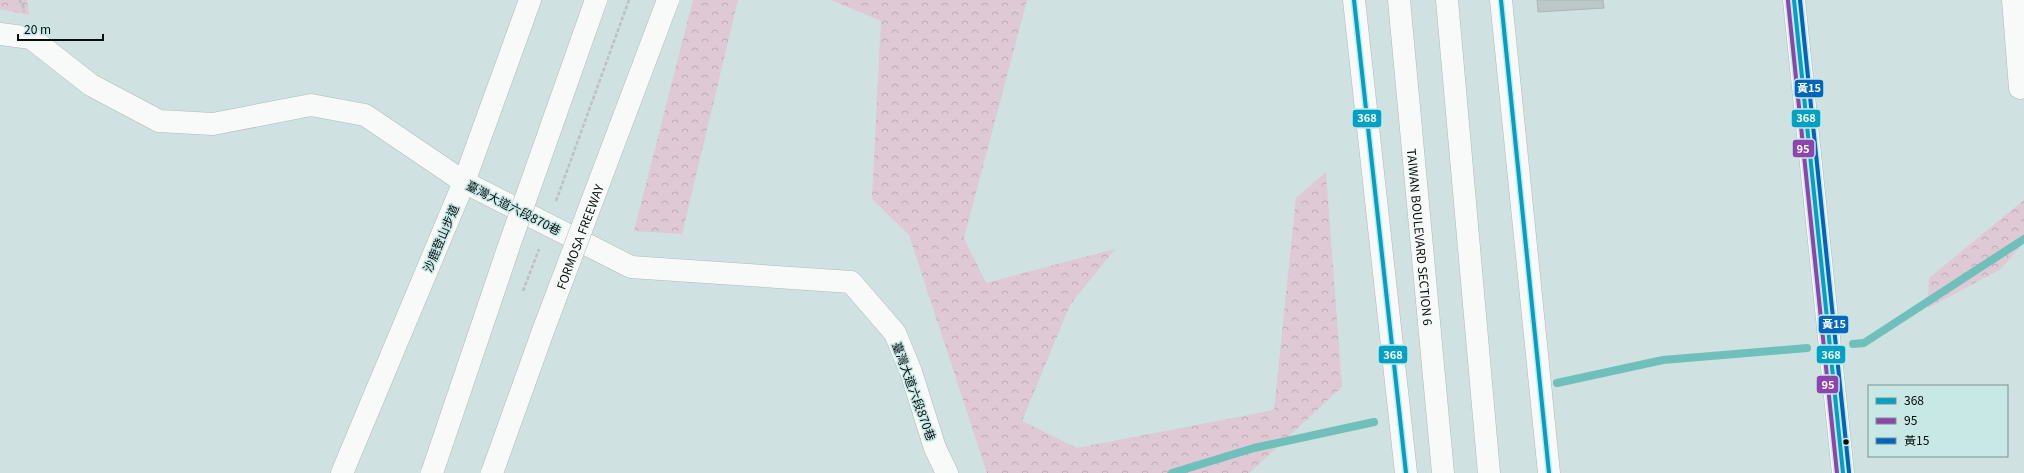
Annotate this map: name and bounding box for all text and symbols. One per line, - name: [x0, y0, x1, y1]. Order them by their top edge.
- scale bar: [18, 16, 103, 42]
- text: 20 m: [24, 20, 51, 37]
- line badge: 黃15: [1794, 79, 1824, 98]
- text: 黃15: [1797, 79, 1821, 95]
- line badge: 368: [1352, 109, 1382, 128]
- text: 368: [1357, 109, 1377, 125]
- line badge: 368: [1791, 109, 1821, 128]
- text: 368: [1796, 109, 1816, 125]
- line badge: 95: [1792, 139, 1815, 158]
- text: 95: [1797, 140, 1809, 156]
- street label: TAIWAN BOULEVARD SECTION 6: [1404, 148, 1438, 327]
- street label: 臺灣大道六段870巷: [464, 176, 564, 238]
- street label: FORMOSA FREEWAY: [551, 181, 607, 291]
- street label: 沙鹿登山步道: [418, 202, 462, 274]
- line badge: 黃15: [1818, 315, 1849, 334]
- text: 黃15: [1822, 315, 1846, 331]
- street label: 臺灣大道六段870巷: [889, 339, 941, 443]
- line badge: 368: [1378, 345, 1408, 364]
- line badge: 368: [1816, 345, 1846, 364]
- text: 368: [1383, 346, 1403, 362]
- text: 368: [1821, 346, 1841, 362]
- line badge: 95: [1816, 375, 1839, 394]
- text: 95: [1822, 376, 1834, 392]
- legend: [1868, 385, 2008, 457]
- text: 368: [1904, 391, 1924, 408]
- text: 95: [1904, 411, 1918, 428]
- text: 黃15: [1904, 431, 1930, 448]
- unlabelled marker: [1841, 437, 1851, 447]

